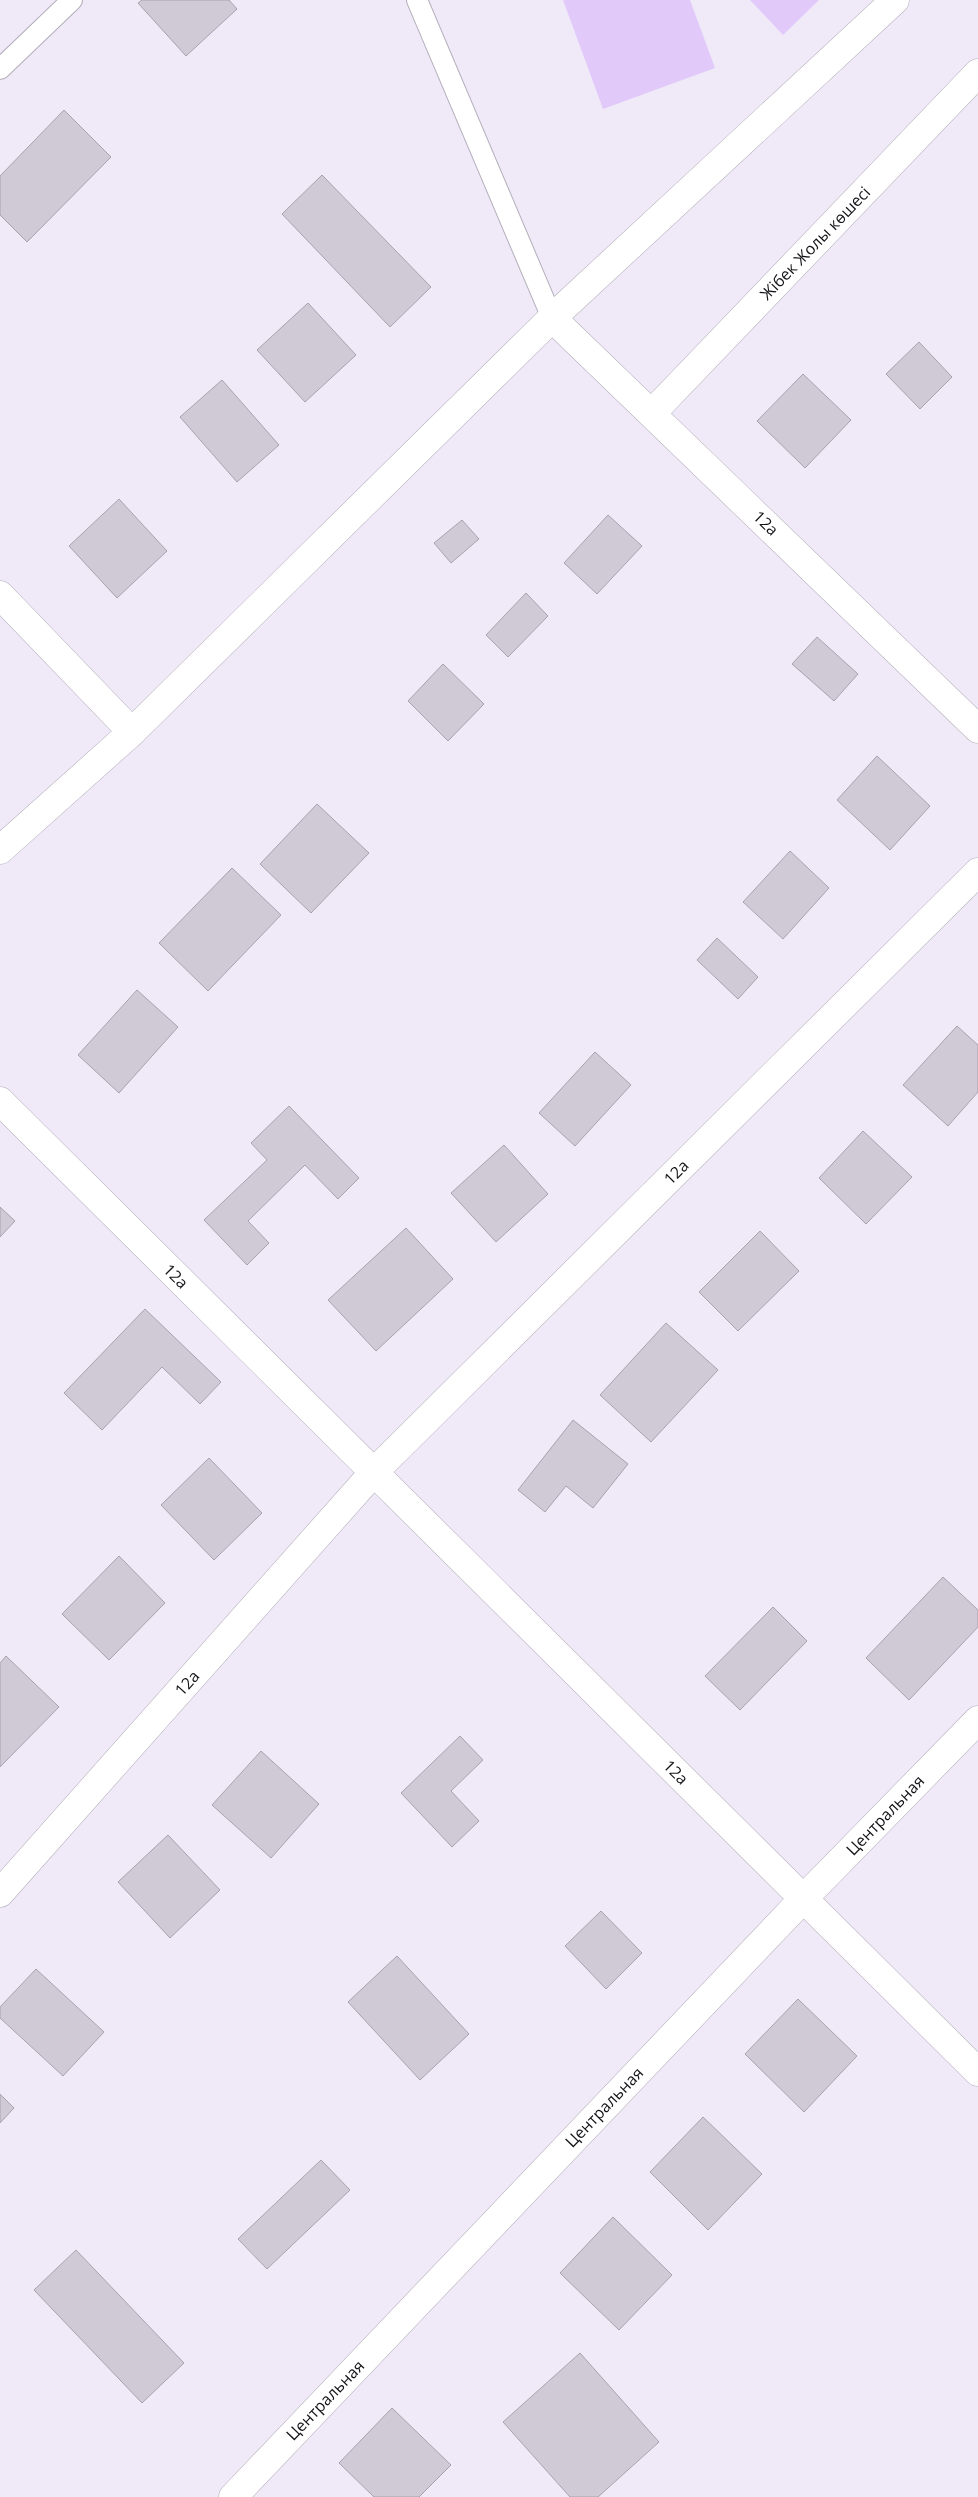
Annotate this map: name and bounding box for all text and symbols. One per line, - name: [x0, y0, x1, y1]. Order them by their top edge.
- street label: Жібек Жолы көшесі: [755, 181, 875, 305]
- street label: 12а: [749, 506, 783, 540]
- street label: 12а: [659, 1155, 693, 1189]
- street label: 12а: [159, 1259, 193, 1293]
- street label: 12а: [170, 1666, 204, 1700]
- street label: 12а: [659, 1755, 693, 1789]
- street label: Центральная: [841, 1770, 929, 1860]
- street label: Центральная: [560, 2062, 648, 2152]
- street label: Центральная: [281, 2355, 369, 2445]

